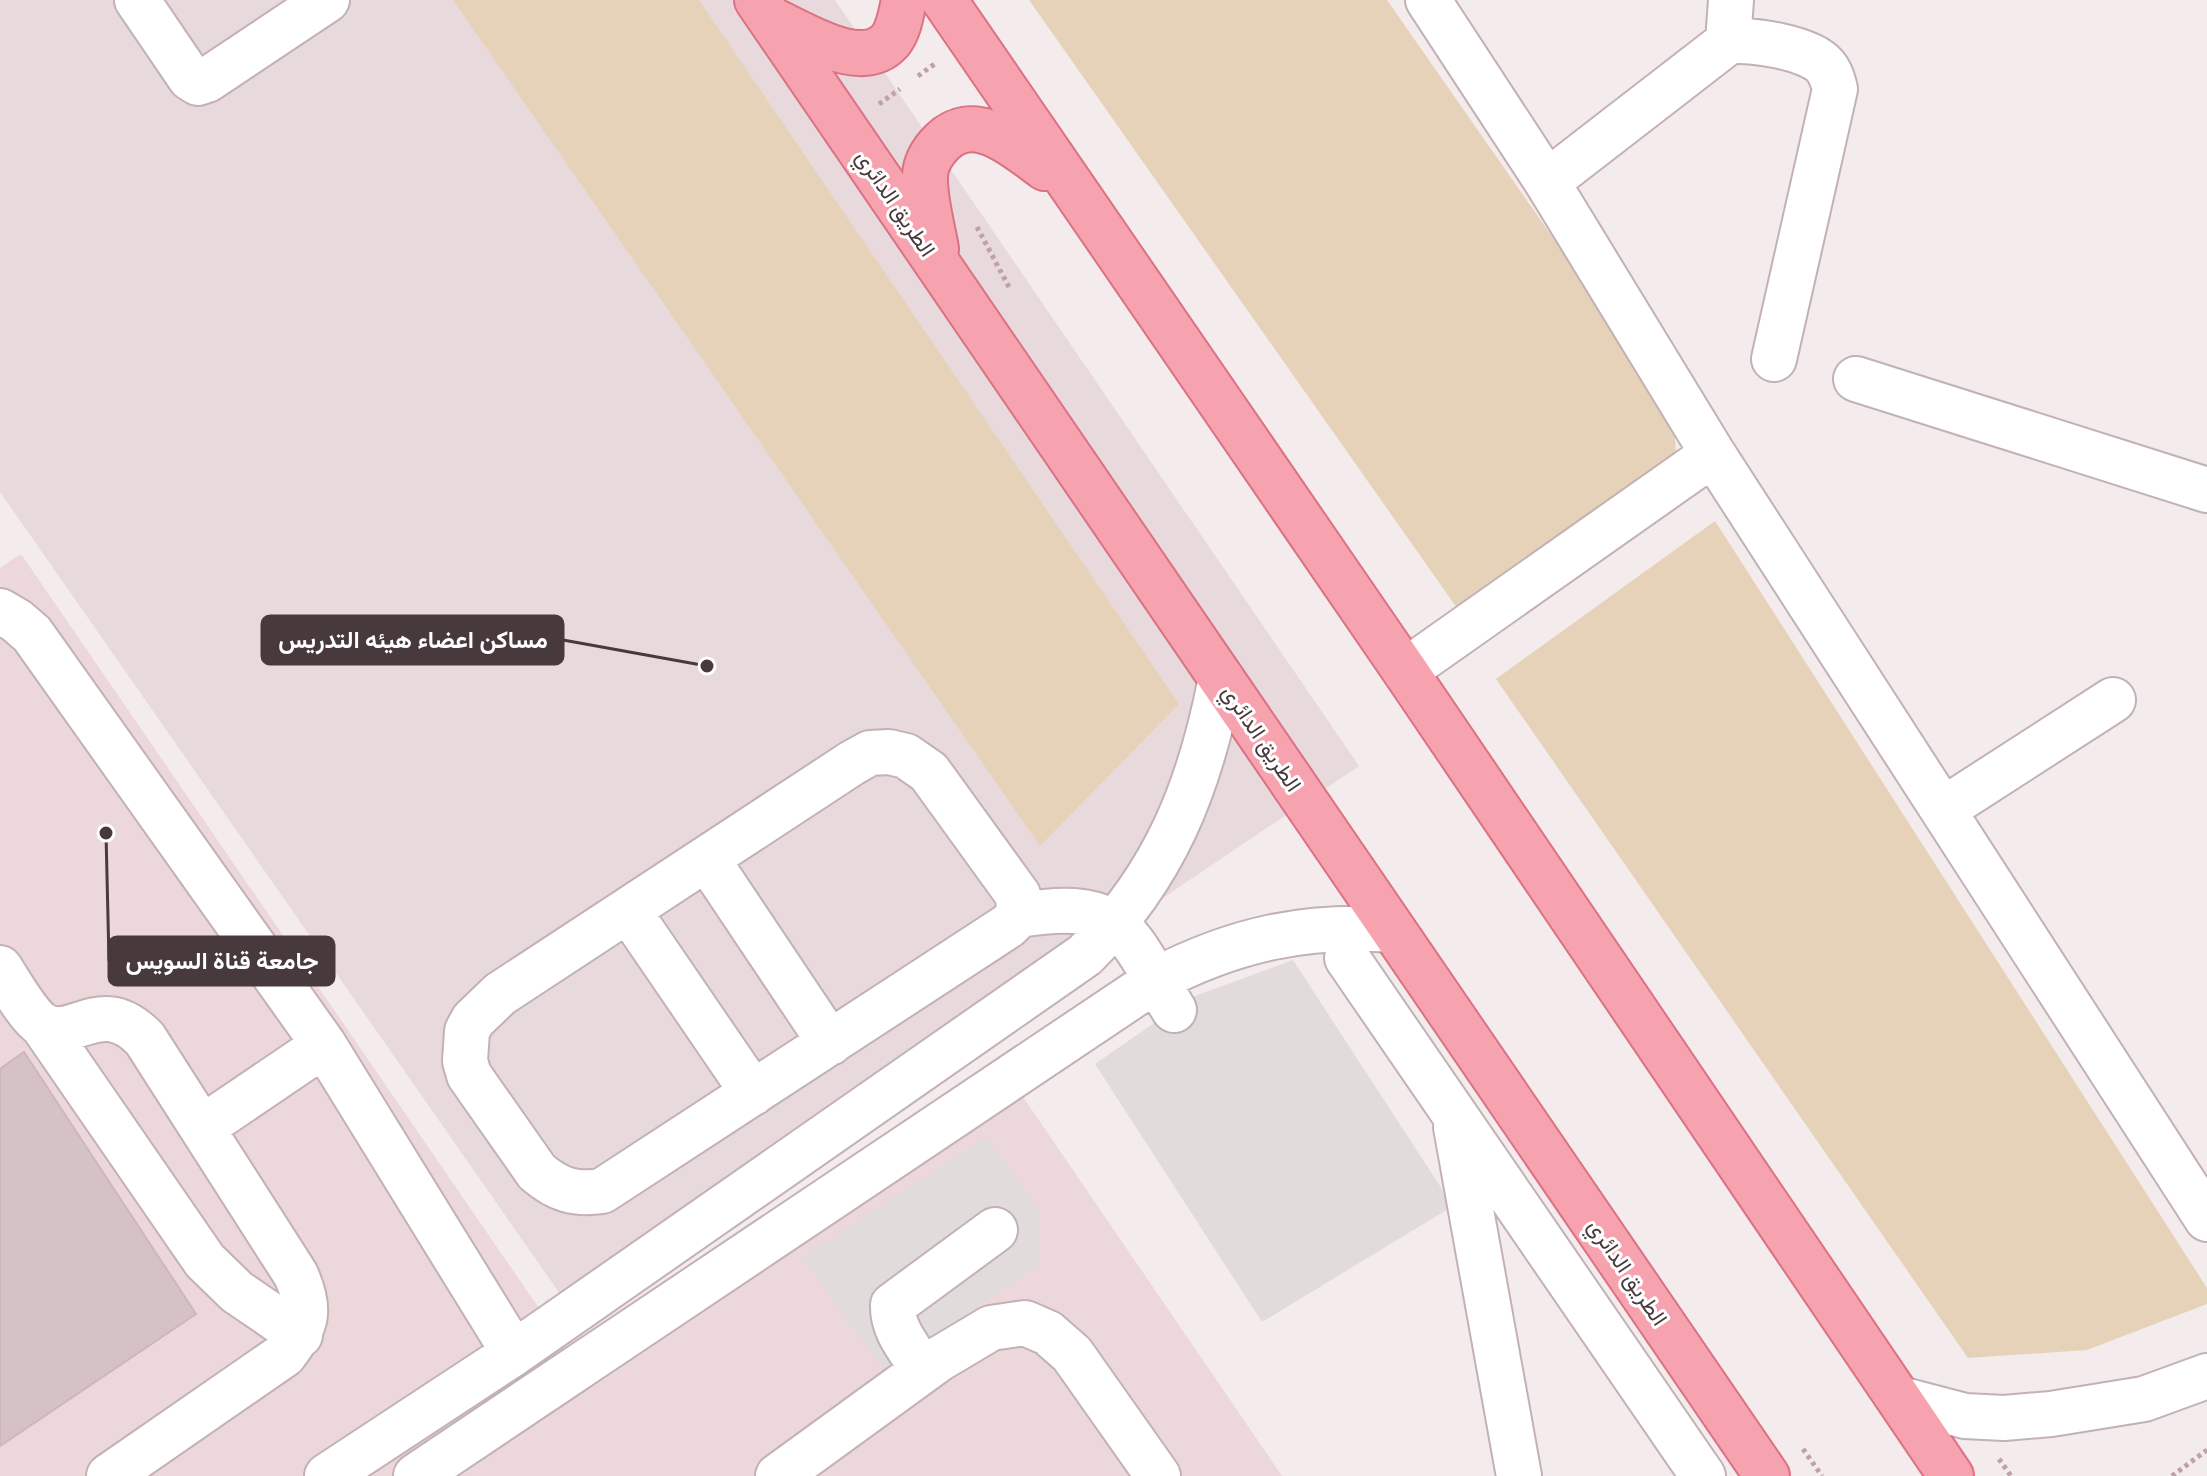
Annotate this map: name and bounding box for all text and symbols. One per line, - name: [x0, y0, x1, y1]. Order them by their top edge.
- street label: الطريق الدائري: [846, 145, 941, 265]
- callout: مساكن اعضاء هيئه التدريس: [262, 616, 563, 664]
- text: مساكن اعضاء هيئه التدريس: [278, 625, 548, 655]
- street label: الطريق الدائري: [1212, 680, 1307, 800]
- callout: جامعة قناة السويس: [109, 937, 334, 985]
- text: جامعة قناة السويس: [126, 946, 319, 976]
- street label: الطريق الدائري: [1578, 1214, 1673, 1334]

